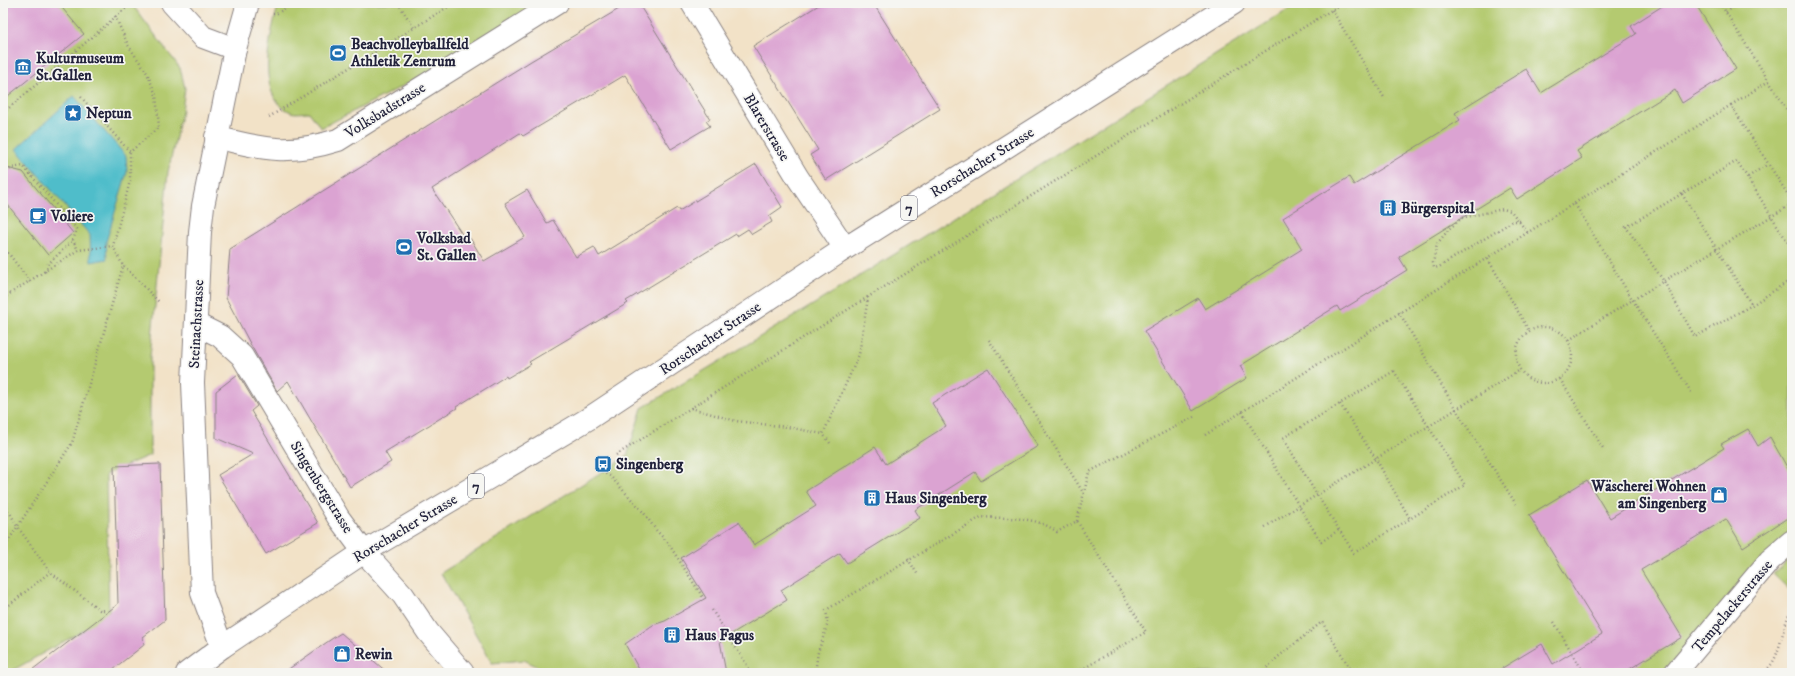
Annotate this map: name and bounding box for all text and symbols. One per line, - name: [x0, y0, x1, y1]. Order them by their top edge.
- place label: Beachvolleyballfeld Athletik Zentrum: [350, 35, 469, 71]
- sports icon: Beachvolleyballfeld Athletik Zentrum: [328, 43, 348, 63]
- place label: Kulturmuseum St.Gallen: [36, 49, 125, 85]
- museum icon: Kulturmuseum St.Gallen: [13, 57, 33, 77]
- street label: Volksbadstrasse: [340, 78, 429, 143]
- street label: Blarerstrasse: [739, 90, 794, 165]
- place icon: Neptun: [63, 103, 83, 123]
- place label: Neptun: [86, 104, 132, 123]
- street label: Rorschacher Strasse: [927, 123, 1038, 202]
- road number: 7: [901, 196, 917, 220]
- building icon: Bürgerspital: [1378, 198, 1398, 218]
- place label: Bürgerspital: [1401, 199, 1475, 218]
- cafe icon: Voliere: [28, 206, 48, 226]
- place label: Voliere: [50, 207, 94, 226]
- place label: Volksbad St. Gallen: [416, 229, 476, 265]
- sports icon: Volksbad St. Gallen: [394, 237, 414, 257]
- street label: Steinachstrasse: [185, 279, 208, 369]
- street label: Rorschacher Strasse: [656, 297, 765, 379]
- street label: Singenbergstrasse: [286, 438, 357, 537]
- bus stop icon: Singenberg: [593, 454, 613, 474]
- place label: Singenberg: [616, 455, 684, 474]
- road number: 7: [468, 474, 484, 498]
- place label: Wäscherei Wohnen am Singenberg: [1591, 477, 1707, 513]
- shop icon: Wäscherei Wohnen am Singenberg: [1709, 485, 1729, 505]
- building icon: Haus Singenberg: [862, 488, 882, 508]
- place label: Haus Singenberg: [885, 489, 987, 508]
- street label: Rorschacher Strasse: [350, 490, 461, 567]
- street label: Tempelackerstrasse: [1688, 556, 1777, 657]
- building icon: Haus Fagus: [662, 625, 682, 645]
- place label: Haus Fagus: [685, 626, 754, 645]
- shop icon: Rewin: [332, 644, 352, 664]
- place label: Rewin: [355, 645, 393, 664]

